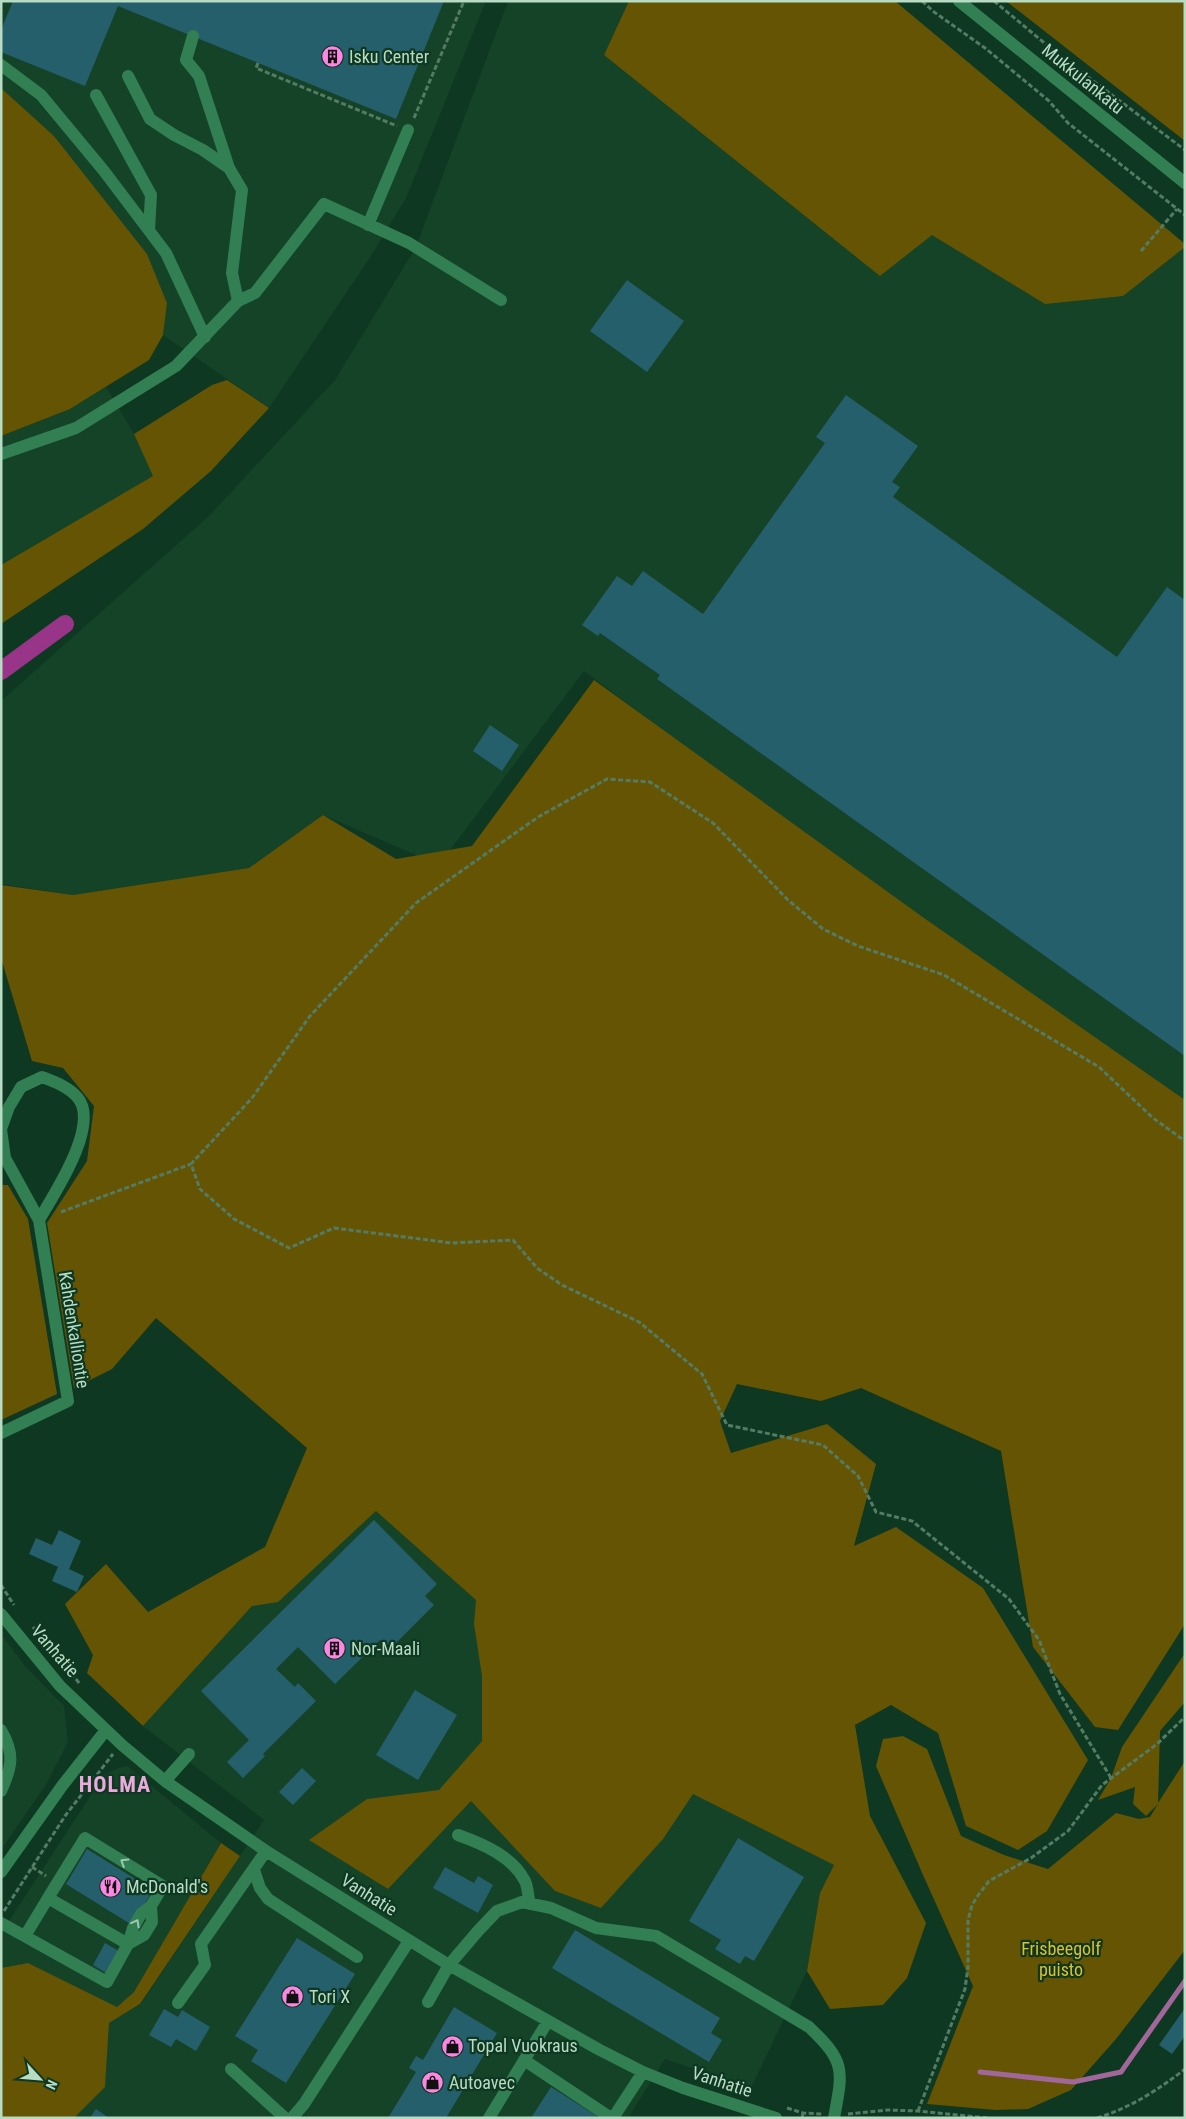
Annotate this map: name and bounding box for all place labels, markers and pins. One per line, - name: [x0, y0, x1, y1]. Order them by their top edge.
- building icon: Isku Center: [321, 45, 345, 69]
- place label: Isku Center: [349, 46, 430, 67]
- building icon: Nor-Maali: [323, 1637, 347, 1661]
- place label: Nor-Maali: [351, 1638, 420, 1659]
- restaurant icon: McDonald's: [98, 1875, 122, 1899]
- place label: McDonald's: [126, 1876, 208, 1897]
- shop icon: Tori X: [281, 1985, 305, 2009]
- place label: Tori X: [309, 1986, 350, 2007]
- shop icon: Topal Vuokraus: [440, 2034, 464, 2058]
- place label: Topal Vuokraus: [468, 2035, 578, 2056]
- shop icon: Autoavec: [421, 2071, 445, 2095]
- place label: Autoavec: [449, 2072, 515, 2093]

